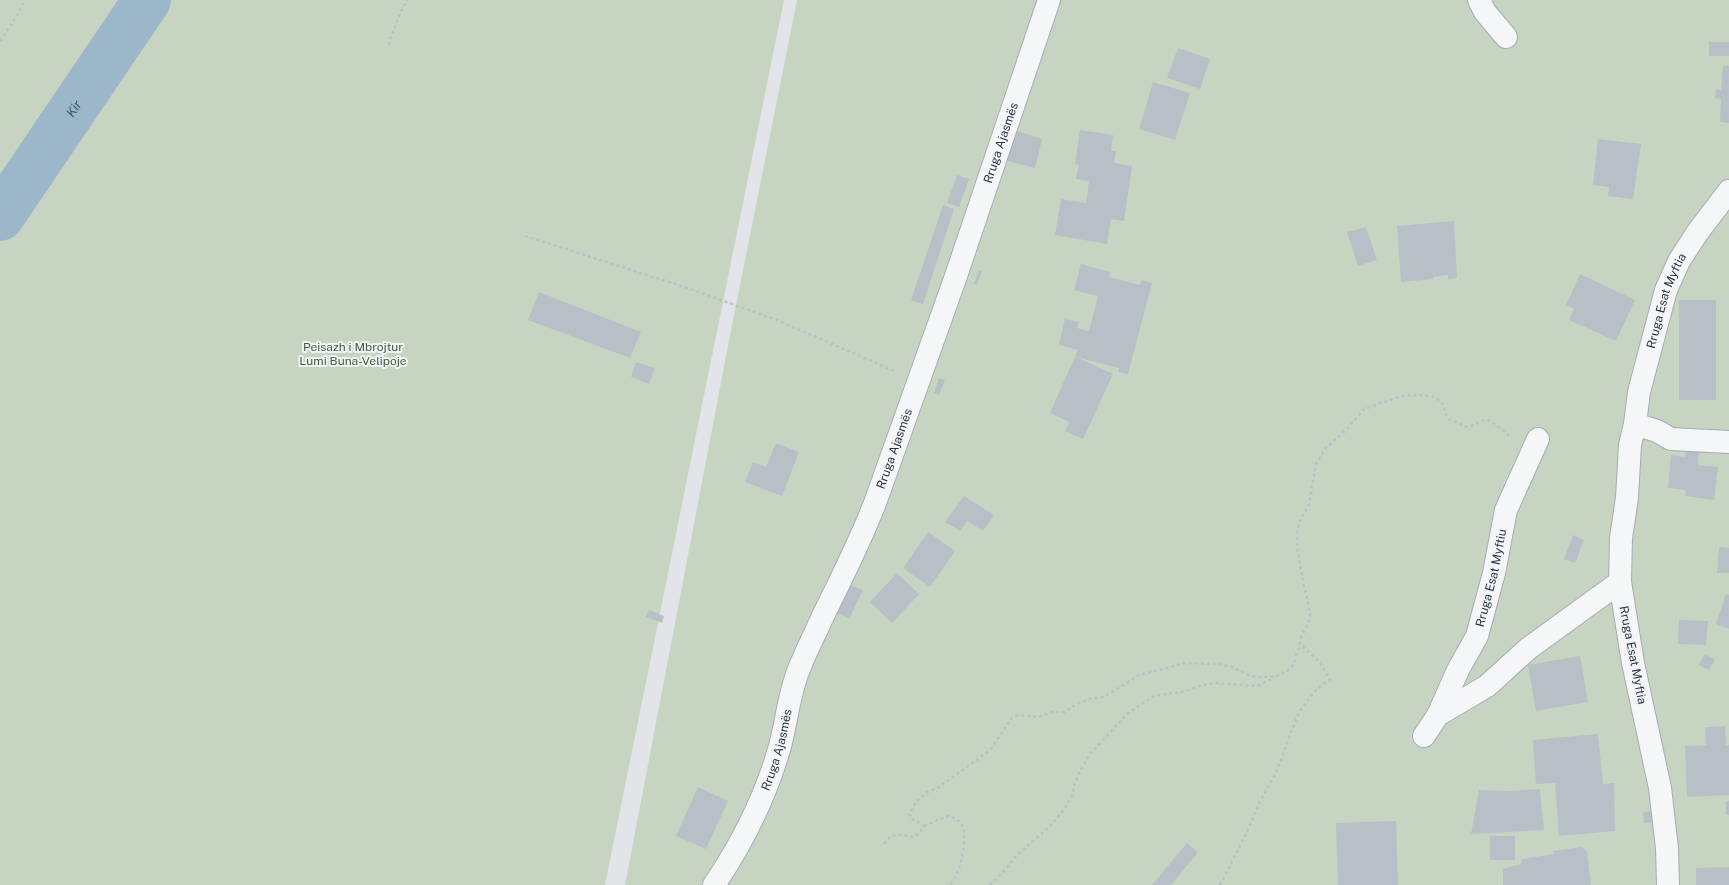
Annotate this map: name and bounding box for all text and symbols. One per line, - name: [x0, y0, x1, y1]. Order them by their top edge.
- water label: Kir: [63, 97, 84, 120]
- street label: Rruga Ajasmës: [981, 101, 1021, 185]
- street label: Rruga Esat Myftia: [1644, 251, 1689, 350]
- park label: Peisazh i Mbrojtur Lumi Buna-Velipoje: [299, 340, 407, 368]
- street label: Rruga Ajasmës: [874, 407, 915, 491]
- street label: Rruga Esat Myftiu: [1473, 528, 1509, 628]
- street label: Rruga Esat Myftia: [1617, 605, 1649, 705]
- street label: Rruga Ajasmës: [758, 708, 795, 793]

